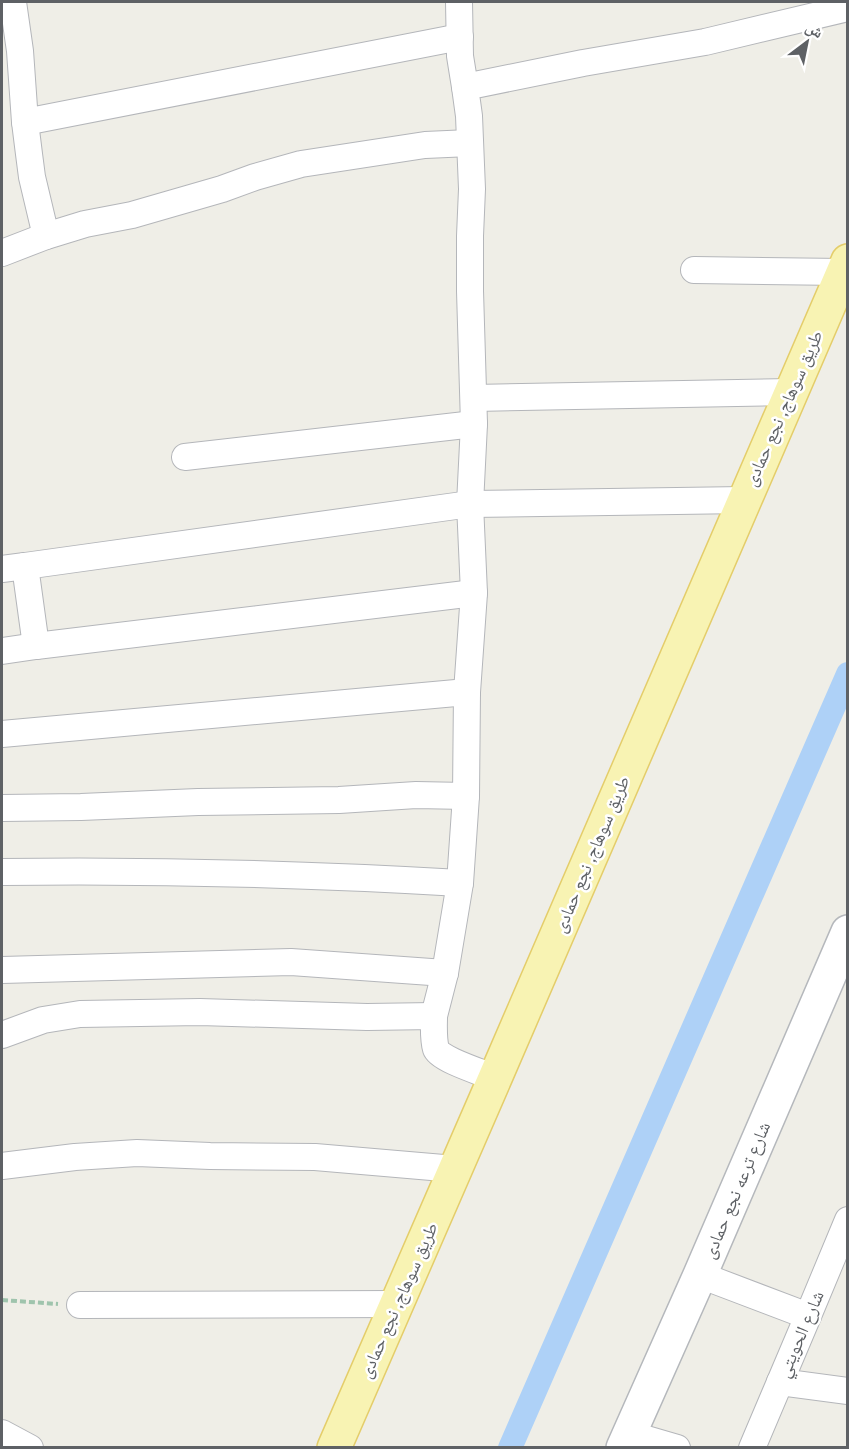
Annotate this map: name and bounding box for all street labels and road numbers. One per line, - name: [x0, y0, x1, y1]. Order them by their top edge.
- street label: طريق سوهاج, نجع حمادى: [738, 327, 829, 490]
- street label: طريق سوهاج, نجع حمادى: [548, 772, 635, 936]
- street label: شارع ترعه نجع حمادى: [697, 1118, 776, 1262]
- street label: طريق سوهاج, نجع حمادى: [353, 1219, 444, 1382]
- street label: شارع الحويتي: [771, 1287, 832, 1382]

